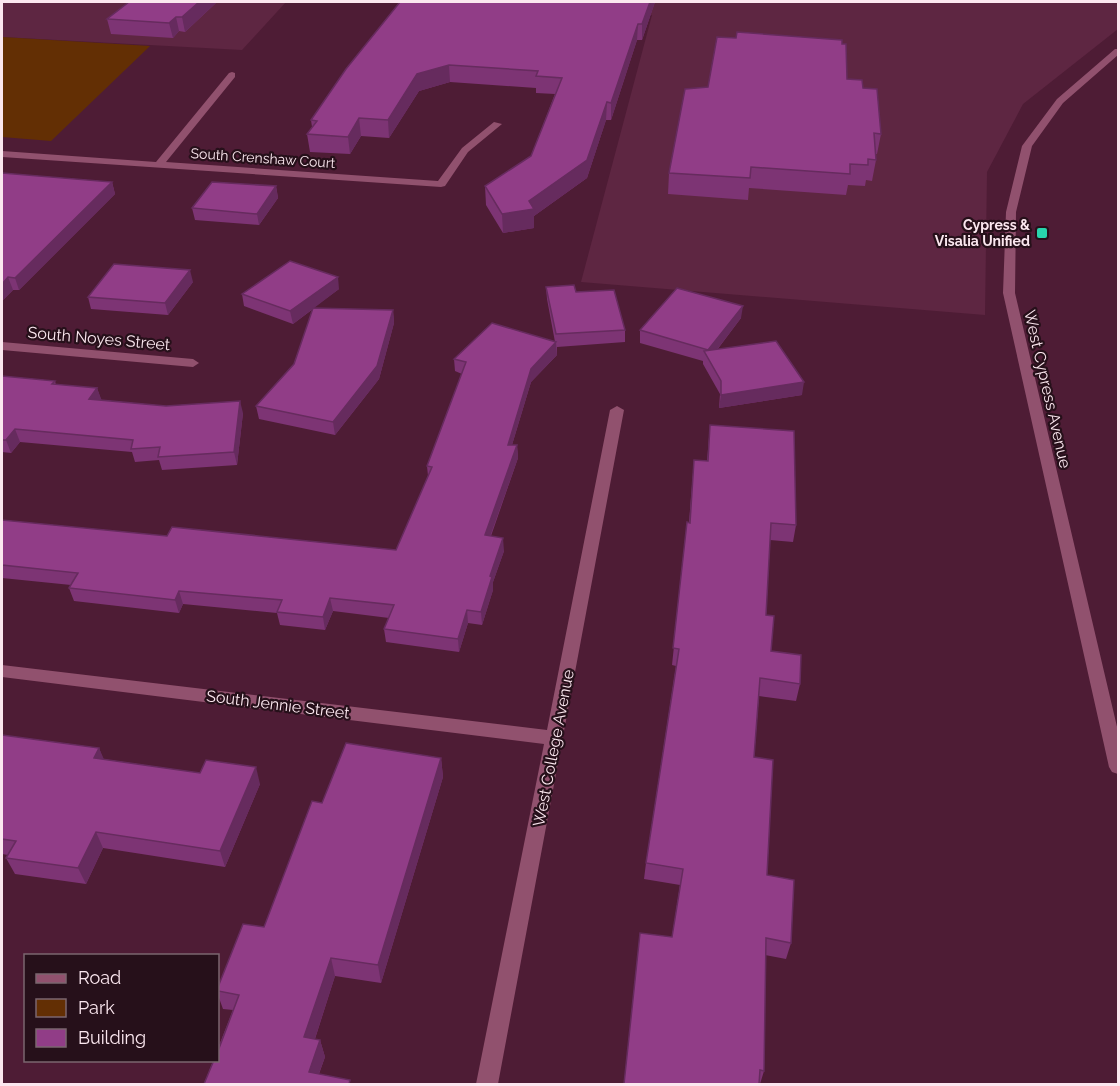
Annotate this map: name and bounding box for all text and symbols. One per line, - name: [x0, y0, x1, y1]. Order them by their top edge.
- street label: South Crenshaw Court: [190, 145, 336, 171]
- place label: Cypress & Visalia Unified: [935, 217, 1030, 249]
- marker: Cypress & Visalia Unified: [1035, 226, 1049, 240]
- street label: West Cypress Avenue: [1020, 308, 1075, 470]
- street label: South Noyes Street: [27, 323, 172, 354]
- street label: West College Avenue: [529, 668, 578, 828]
- street label: South Jennie Street: [205, 686, 351, 723]
- legend: [24, 954, 219, 1062]
- text: Road: [78, 967, 121, 988]
- text: Park: [78, 997, 115, 1018]
- text: Building: [78, 1027, 146, 1048]

